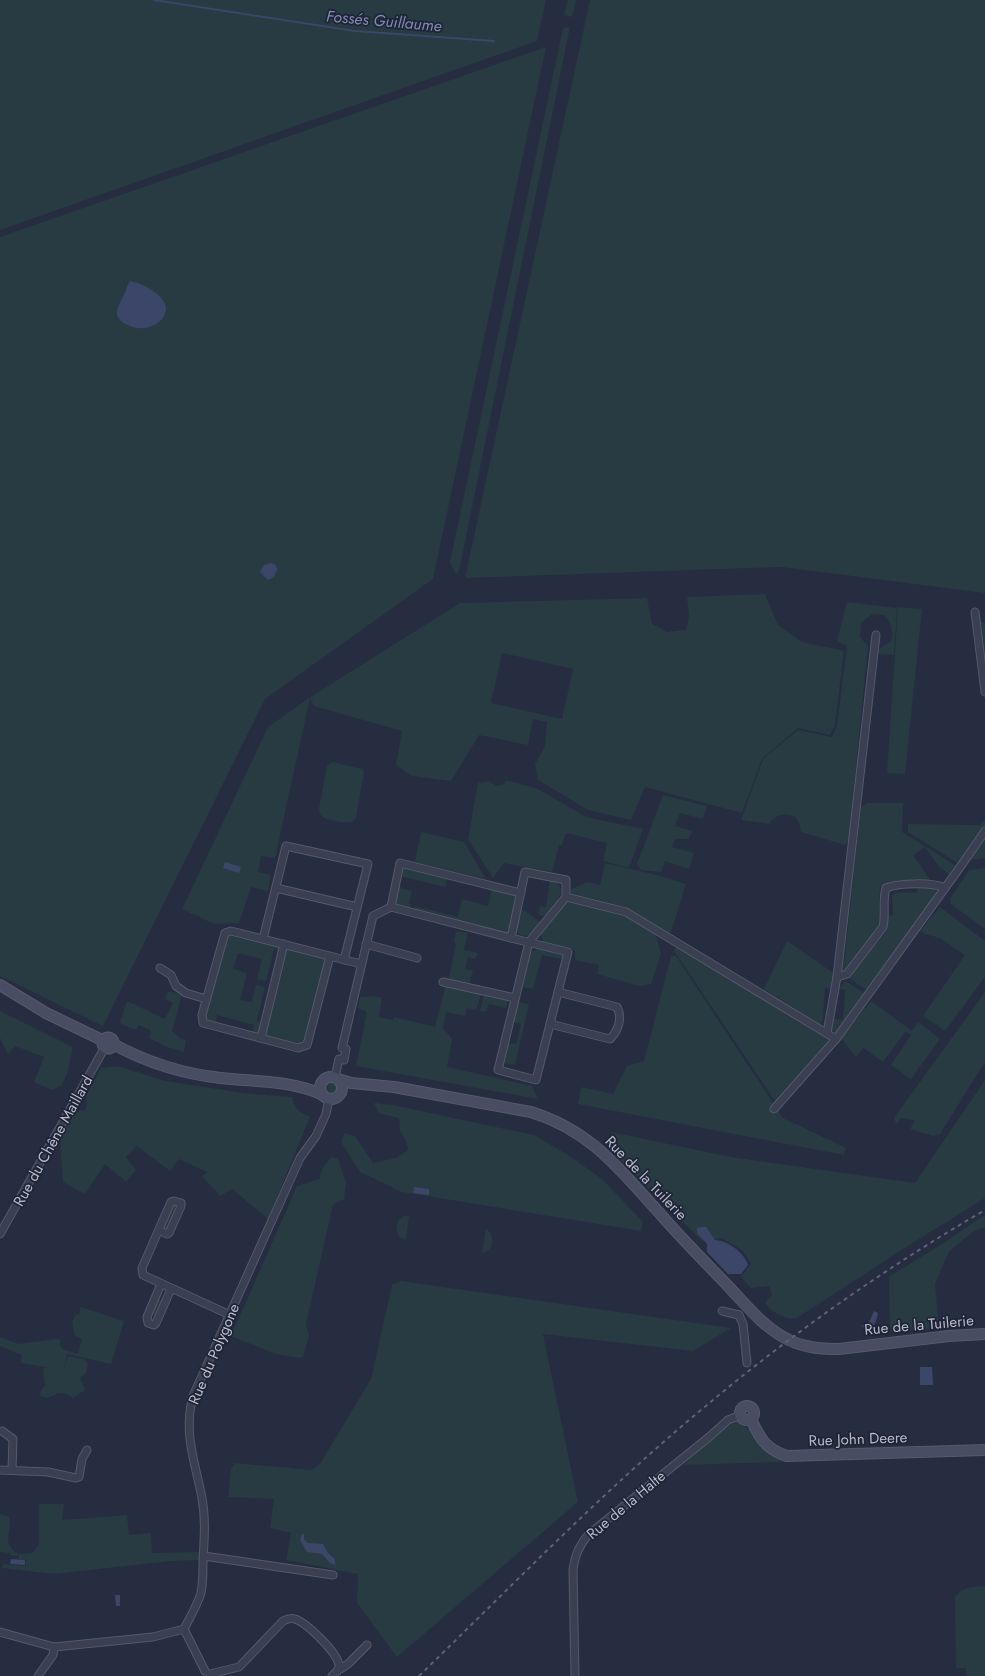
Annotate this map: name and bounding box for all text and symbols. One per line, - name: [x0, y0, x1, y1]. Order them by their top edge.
- water label: Fossés Guillaume: [325, 4, 443, 38]
- street label: Rue du Chêne Maillard: [8, 1072, 98, 1210]
- street label: Rue de la Tuilerie: [600, 1131, 692, 1225]
- street label: Rue du Polygone: [183, 1300, 245, 1408]
- street label: Rue de la Tuilerie: [863, 1309, 975, 1341]
- street label: Rue John Deere: [808, 1426, 908, 1452]
- street label: Rue de la Halte: [582, 1465, 670, 1545]

